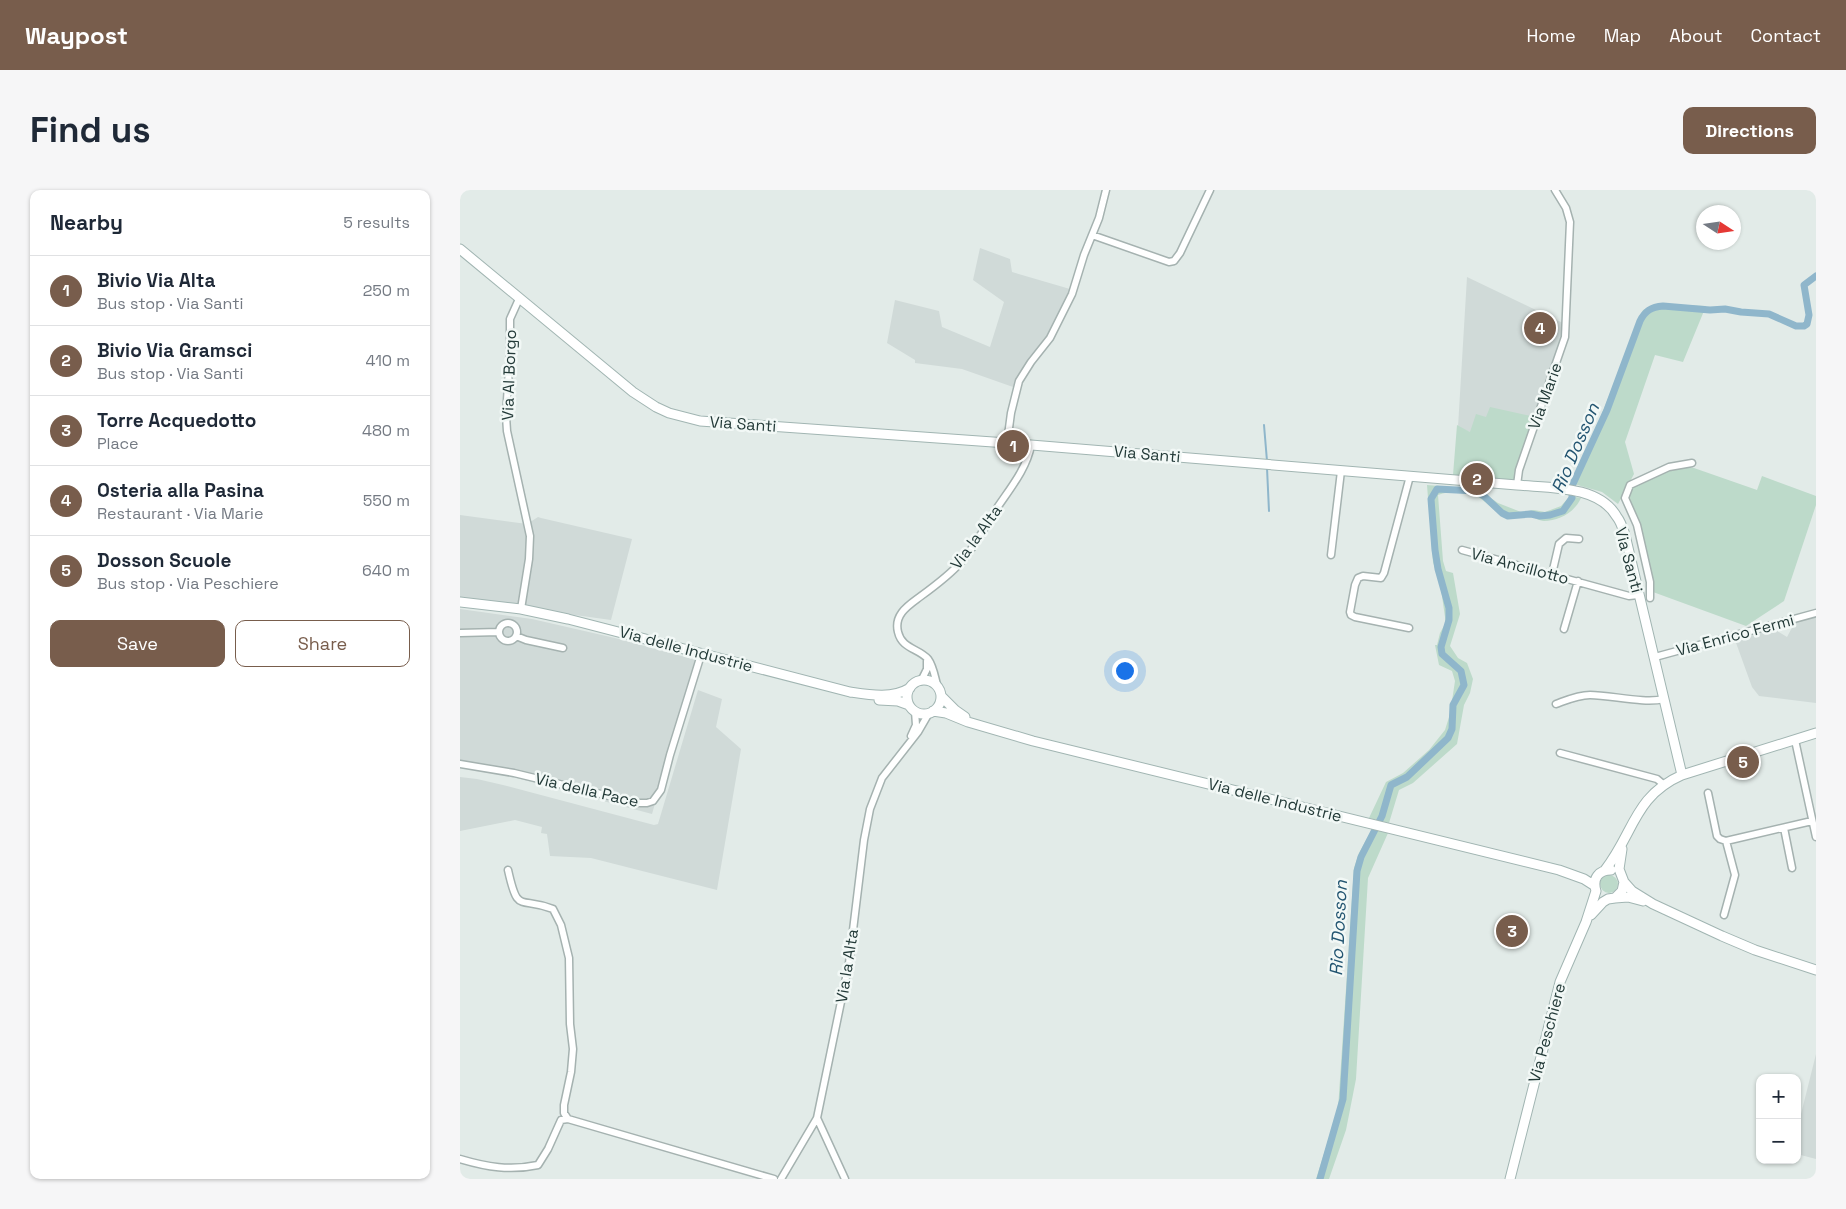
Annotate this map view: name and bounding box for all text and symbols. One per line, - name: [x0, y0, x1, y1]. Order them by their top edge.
- text: Waypost: [25, 20, 128, 51]
- text: Home: [1527, 24, 1576, 47]
- text: Map: [1604, 24, 1641, 47]
- text: About: [1669, 24, 1723, 47]
- text: Contact: [1751, 24, 1821, 47]
- button: Directions: [1683, 107, 1816, 154]
- text: Find us: [30, 108, 151, 152]
- north arrow: [1696, 205, 1741, 250]
- text: Nearby: [50, 209, 123, 236]
- text: 5 results: [343, 212, 410, 233]
- text: Bivio Via Alta: [97, 268, 215, 293]
- text: 1: [62, 280, 70, 301]
- text: 250 m: [363, 280, 410, 301]
- text: Bus stop · Via Santi: [97, 293, 243, 314]
- pin: 4: [1524, 309, 1556, 347]
- street label: Via Al Borgo: [497, 329, 521, 421]
- text: Bivio Via Gramsci: [97, 338, 252, 363]
- text: 2: [61, 350, 71, 371]
- text: 410 m: [366, 350, 410, 371]
- street label: Via Marie: [1523, 360, 1567, 432]
- text: Bus stop · Via Santi: [97, 363, 243, 384]
- water label: Rio Dosson: [1546, 399, 1605, 497]
- text: Torre Acquedotto: [97, 408, 257, 433]
- street label: Via Santi: [709, 411, 777, 437]
- text: 3: [61, 420, 71, 441]
- text: 480 m: [362, 420, 410, 441]
- pin: 1: [997, 427, 1029, 465]
- text: Place: [97, 433, 139, 454]
- street label: Via Santi: [1113, 441, 1181, 467]
- pin: 2: [1461, 460, 1493, 498]
- text: Osteria alla Pasina: [97, 478, 264, 503]
- text: 4: [61, 490, 71, 511]
- text: 550 m: [363, 490, 410, 511]
- street label: Via la Alta: [946, 501, 1006, 573]
- text: Restaurant · Via Marie: [97, 503, 263, 524]
- street label: Via Santi: [1610, 525, 1648, 595]
- street label: Via Ancillotto: [1469, 543, 1571, 589]
- text: Dosson Scuole: [97, 548, 231, 573]
- text: 5: [61, 560, 71, 581]
- text: 640 m: [362, 560, 410, 581]
- text: Bus stop · Via Peschiere: [97, 573, 279, 594]
- street label: Via Enrico Fermi: [1674, 609, 1796, 661]
- button: Save: [50, 620, 225, 667]
- button: Share: [235, 620, 410, 667]
- street label: Via delle Industrie: [617, 621, 755, 677]
- your location: [1112, 658, 1138, 684]
- pin: 5: [1727, 743, 1759, 781]
- street label: Via della Pace: [533, 768, 641, 812]
- street label: Via delle Industrie: [1206, 773, 1344, 827]
- water label: Rio Dosson: [1324, 879, 1352, 976]
- pin: 3: [1496, 912, 1528, 950]
- street label: Via la Alta: [831, 927, 863, 1005]
- street label: Via Peschiere: [1524, 981, 1570, 1085]
- map controls: [1756, 1074, 1801, 1164]
- button: +: [1756, 1074, 1801, 1119]
- button: −: [1756, 1119, 1801, 1164]

